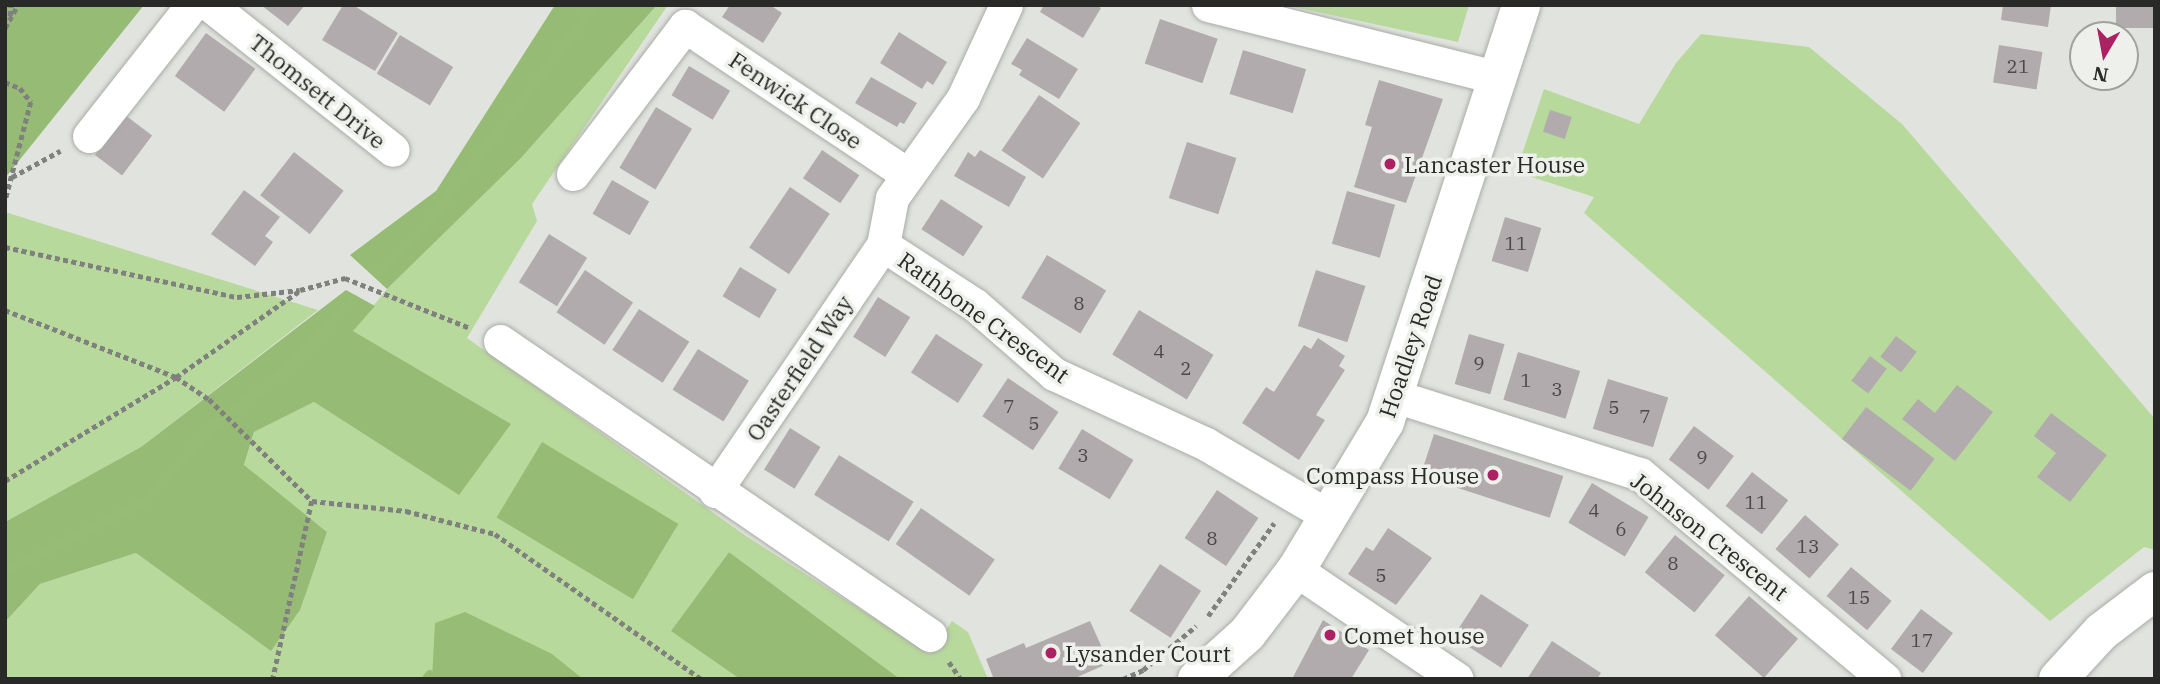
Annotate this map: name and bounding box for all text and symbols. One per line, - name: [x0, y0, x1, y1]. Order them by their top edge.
- north arrow: [2069, 21, 2139, 91]
- street label: Thomsett Drive: [244, 28, 392, 154]
- street label: Fenwick Close: [724, 45, 868, 155]
- house number: 21: [2007, 56, 2029, 78]
- text: N: [2091, 62, 2110, 88]
- place label: Lancaster House: [1404, 150, 1585, 178]
- marker: Lancaster House: [1382, 156, 1398, 172]
- house number: 11: [1505, 233, 1527, 255]
- street label: Rathbone Crescent: [893, 246, 1075, 388]
- street label: Hoadley Road: [1373, 271, 1447, 421]
- street label: Oasterfield Way: [740, 290, 858, 446]
- house number: 8: [1073, 293, 1085, 315]
- house number: 4: [1153, 341, 1165, 363]
- house number: 9: [1473, 353, 1485, 375]
- house number: 2: [1180, 358, 1192, 380]
- house number: 1: [1520, 370, 1532, 392]
- house number: 3: [1551, 379, 1563, 401]
- house number: 7: [1003, 396, 1015, 418]
- house number: 5: [1608, 397, 1620, 419]
- house number: 7: [1639, 406, 1651, 428]
- house number: 5: [1028, 413, 1040, 435]
- house number: 3: [1077, 445, 1089, 467]
- house number: 9: [1696, 447, 1708, 469]
- place label: Compass House: [1306, 461, 1479, 489]
- street label: Johnson Crescent: [1626, 466, 1794, 606]
- marker: Compass House: [1485, 467, 1501, 483]
- house number: 11: [1745, 492, 1767, 514]
- house number: 4: [1588, 500, 1600, 522]
- house number: 6: [1615, 519, 1627, 541]
- house number: 8: [1206, 528, 1218, 550]
- house number: 13: [1797, 536, 1819, 558]
- house number: 8: [1667, 553, 1679, 575]
- house number: 5: [1375, 565, 1387, 587]
- house number: 15: [1848, 587, 1870, 609]
- place label: Comet house: [1344, 621, 1484, 649]
- marker: Comet house: [1322, 627, 1338, 643]
- house number: 17: [1911, 630, 1933, 652]
- place label: Lysander Court: [1065, 639, 1231, 667]
- marker: Lysander Court: [1043, 645, 1059, 661]

